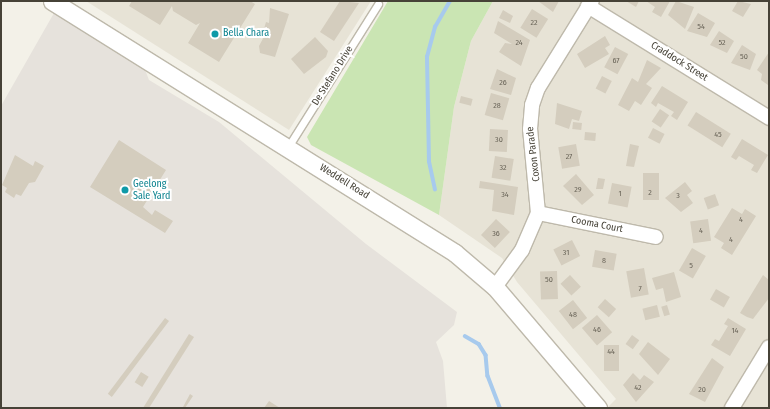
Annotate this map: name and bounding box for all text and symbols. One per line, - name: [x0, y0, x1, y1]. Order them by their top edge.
- house number: 22: [530, 18, 538, 28]
- house number: 54: [697, 22, 705, 32]
- place label: Bella Chara: [223, 28, 269, 40]
- marker: Bella Chara: [210, 29, 220, 39]
- house number: 24: [515, 38, 523, 48]
- house number: 52: [718, 38, 726, 48]
- street label: Craddock Street: [648, 40, 710, 84]
- street label: De Stefano Drive: [310, 44, 356, 108]
- house number: 50: [740, 52, 748, 62]
- house number: 67: [612, 56, 620, 66]
- house number: 26: [499, 78, 507, 88]
- house number: 28: [493, 101, 501, 111]
- street label: Coxon Parade: [525, 126, 543, 182]
- house number: 45: [714, 130, 722, 140]
- house number: 30: [495, 135, 503, 145]
- house number: 27: [566, 152, 572, 162]
- street label: Weddell Road: [317, 162, 371, 202]
- house number: 32: [499, 163, 507, 173]
- place label: Geelong Sale Yard: [133, 178, 170, 202]
- marker: Geelong Sale Yard: [120, 185, 130, 195]
- house number: 29: [574, 185, 582, 195]
- house number: 2: [648, 188, 652, 198]
- house number: 1: [618, 189, 622, 199]
- house number: 34: [501, 190, 509, 200]
- house number: 3: [676, 191, 680, 201]
- street label: Cooma Court: [570, 214, 624, 236]
- house number: 4: [739, 215, 743, 225]
- house number: 4: [699, 226, 703, 236]
- house number: 36: [492, 229, 500, 239]
- house number: 4: [729, 235, 733, 245]
- house number: 31: [563, 248, 569, 258]
- house number: 8: [602, 256, 606, 266]
- house number: 5: [689, 261, 693, 271]
- house number: 50: [545, 275, 553, 285]
- house number: 7: [638, 284, 642, 294]
- house number: 48: [569, 310, 577, 320]
- house number: 46: [593, 325, 601, 335]
- house number: 14: [732, 326, 738, 336]
- house number: 44: [607, 347, 615, 357]
- house number: 42: [634, 383, 642, 393]
- house number: 20: [698, 385, 706, 395]

